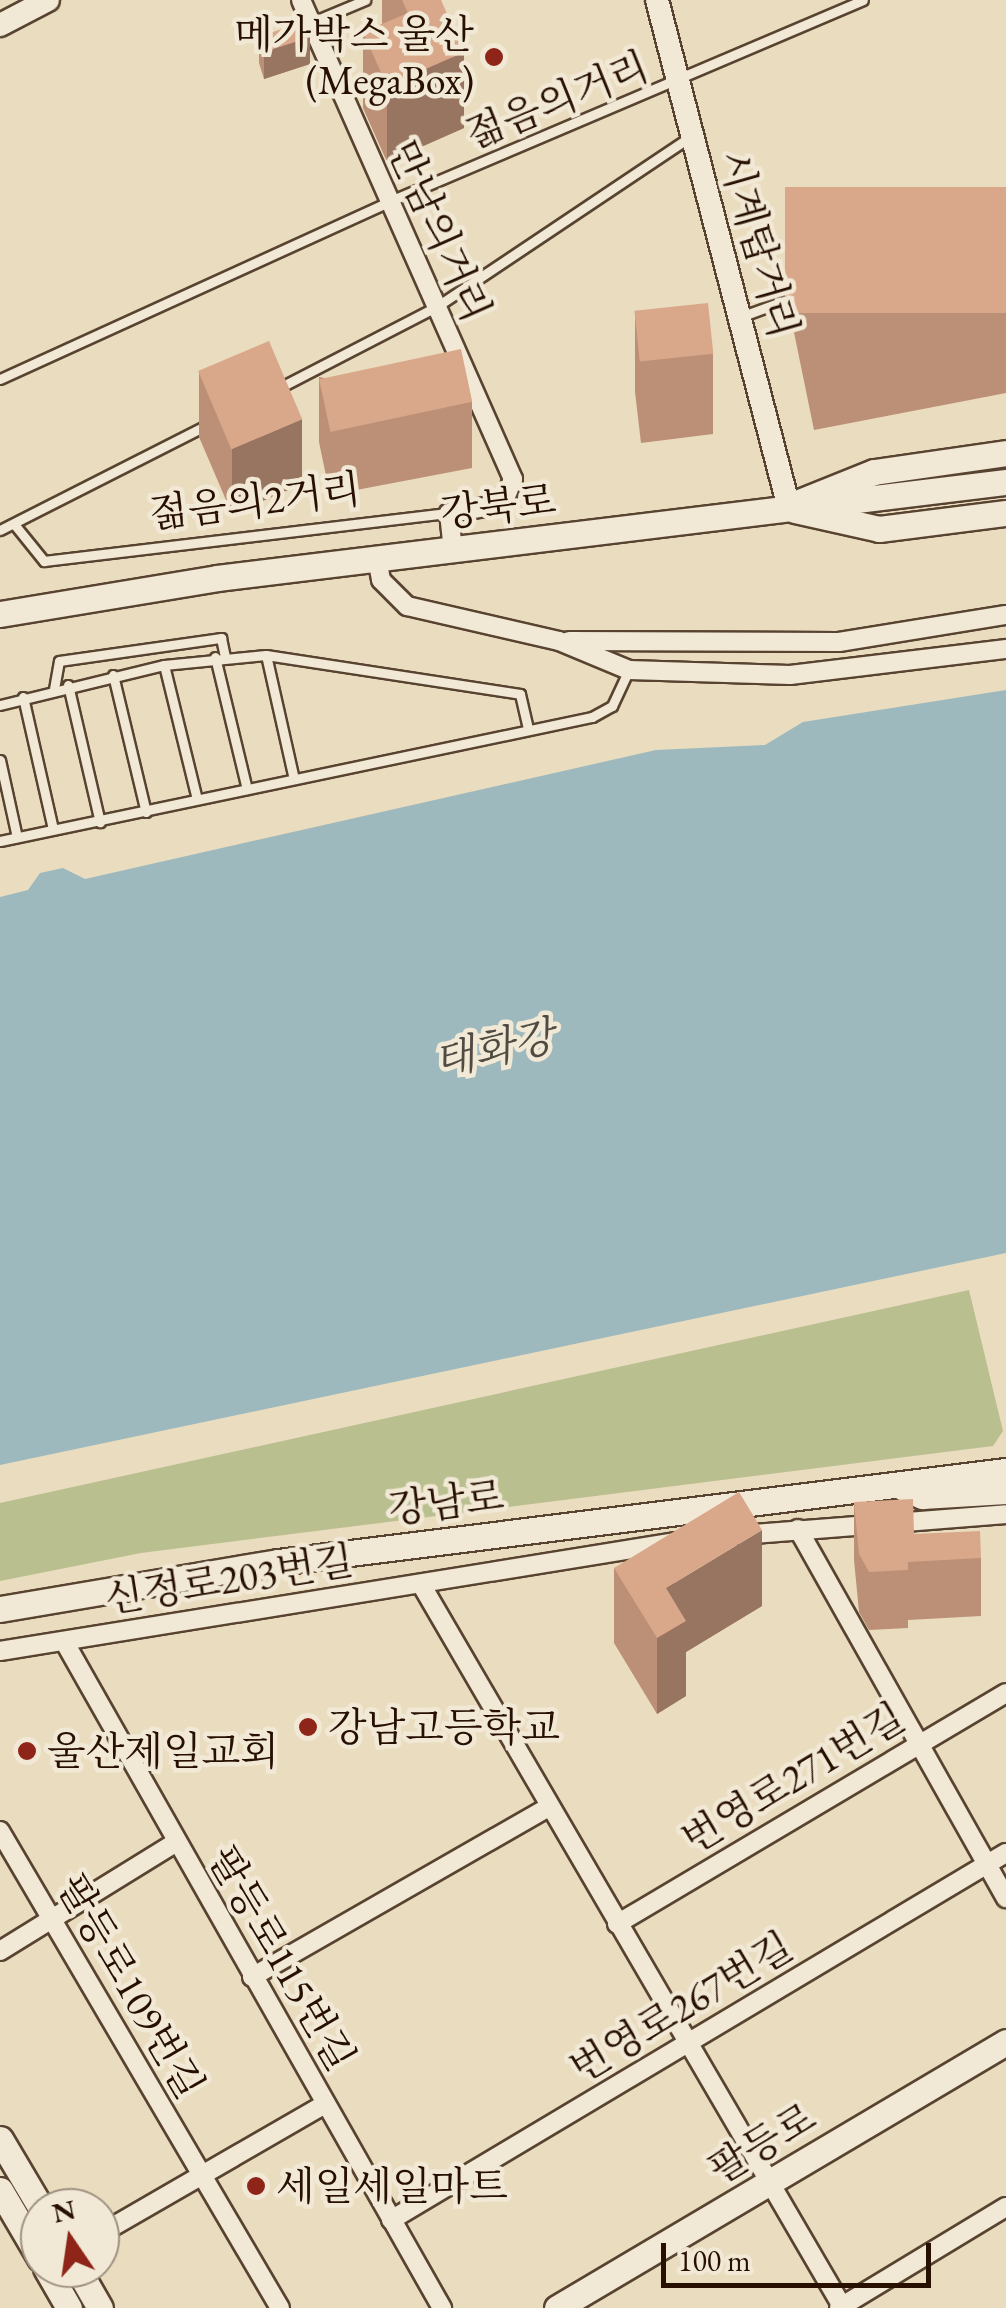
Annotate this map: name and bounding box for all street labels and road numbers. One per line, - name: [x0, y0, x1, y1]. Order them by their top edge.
- street label: 젊음의거리: [458, 42, 656, 158]
- street label: 만남의거리: [379, 133, 501, 329]
- street label: 시계탑거리: [709, 145, 809, 343]
- street label: 젊음의2거리: [147, 464, 363, 538]
- street label: 강북로: [438, 475, 558, 537]
- street label: 강남로: [386, 1471, 506, 1533]
- street label: 신정로203번길: [101, 1536, 357, 1622]
- street label: 번영로271번길: [673, 1693, 913, 1863]
- street label: 팔등로115번길: [199, 1837, 365, 2079]
- street label: 팔등로109번길: [48, 1865, 214, 2107]
- street label: 번영로267번길: [561, 1922, 801, 2092]
- street label: 팔등로: [700, 2093, 824, 2193]

